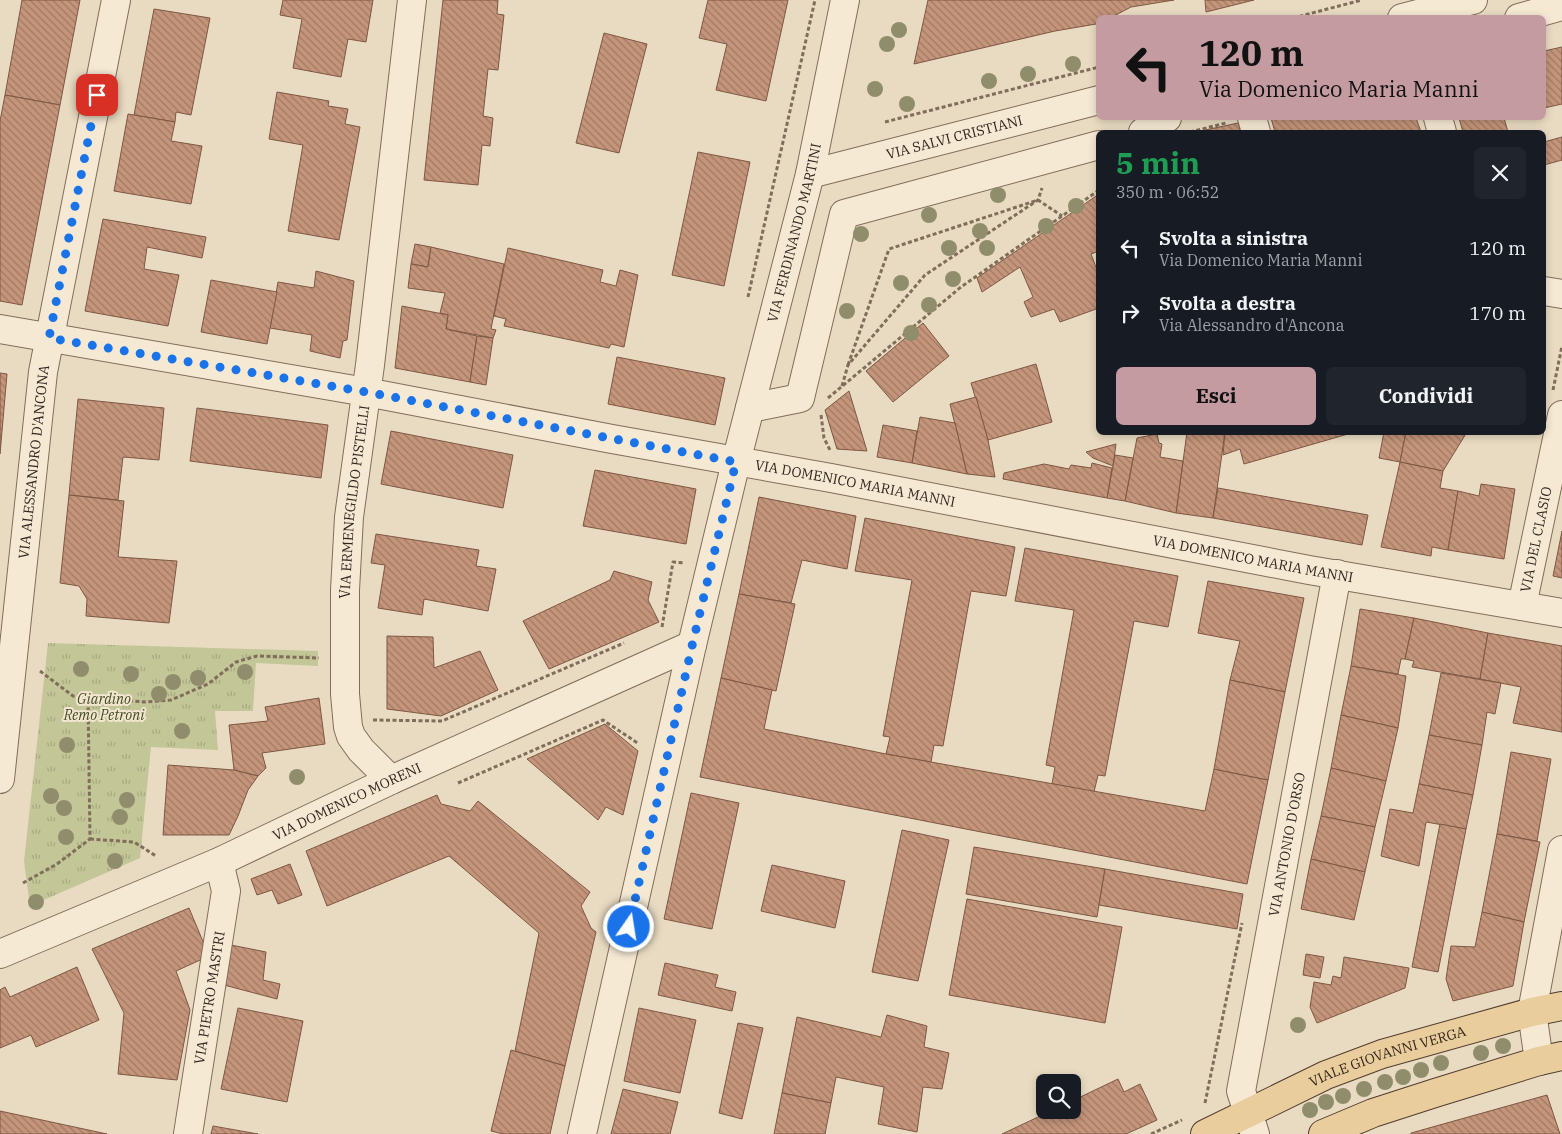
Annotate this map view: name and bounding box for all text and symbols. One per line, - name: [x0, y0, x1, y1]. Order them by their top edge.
- text: 120 m: [1199, 30, 1304, 76]
- icon: left: [1116, 35, 1181, 100]
- pin: [76, 74, 118, 116]
- text: Via Domenico Maria Manni: [1199, 74, 1479, 103]
- icon: arrive: [83, 81, 111, 109]
- street label: VIA SALVI CRISTIANI: [884, 111, 1025, 163]
- street label: VIA FERDINANDO MARTINI: [763, 141, 825, 324]
- text: 5 min: [1116, 143, 1200, 182]
- button: close: [1474, 147, 1526, 199]
- text: 350 m · 06:52: [1116, 182, 1219, 202]
- text: Svolta a sinistra: [1159, 226, 1308, 250]
- icon: left: [1116, 234, 1144, 262]
- text: 120 m: [1469, 236, 1526, 260]
- text: Via Domenico Maria Manni: [1159, 250, 1362, 270]
- text: Svolta a destra: [1159, 291, 1296, 315]
- icon: right: [1116, 299, 1144, 327]
- text: 170 m: [1469, 301, 1526, 325]
- text: Via Alessandro d'Ancona: [1159, 315, 1344, 335]
- street label: VIA ALESSANDRO D'ANCONA: [14, 363, 53, 560]
- button: Esci: [1116, 367, 1316, 425]
- button: Condividi: [1326, 367, 1526, 425]
- street label: VIA ERMENEGILDO PISTELLI: [336, 404, 373, 598]
- street label: VIA DOMENICO MARIA MANNI: [753, 456, 957, 511]
- street label: VIA DEL CLASIO: [1516, 485, 1556, 594]
- street label: VIA DOMENICO MARIA MANNI: [1151, 531, 1355, 586]
- park label: Giardino Remo Petroni: [63, 690, 145, 724]
- street label: VIA DOMENICO MORENI: [269, 759, 424, 844]
- street label: VIA ANTONIO D'ORSO: [1265, 771, 1309, 918]
- position arrow: [602, 900, 654, 952]
- street label: VIA PIETRO MASTRI: [190, 930, 229, 1066]
- street label: VIALE GIOVANNI VERGA: [1306, 1022, 1468, 1091]
- map controls: [1036, 1074, 1081, 1119]
- button: search: [1036, 1074, 1081, 1119]

